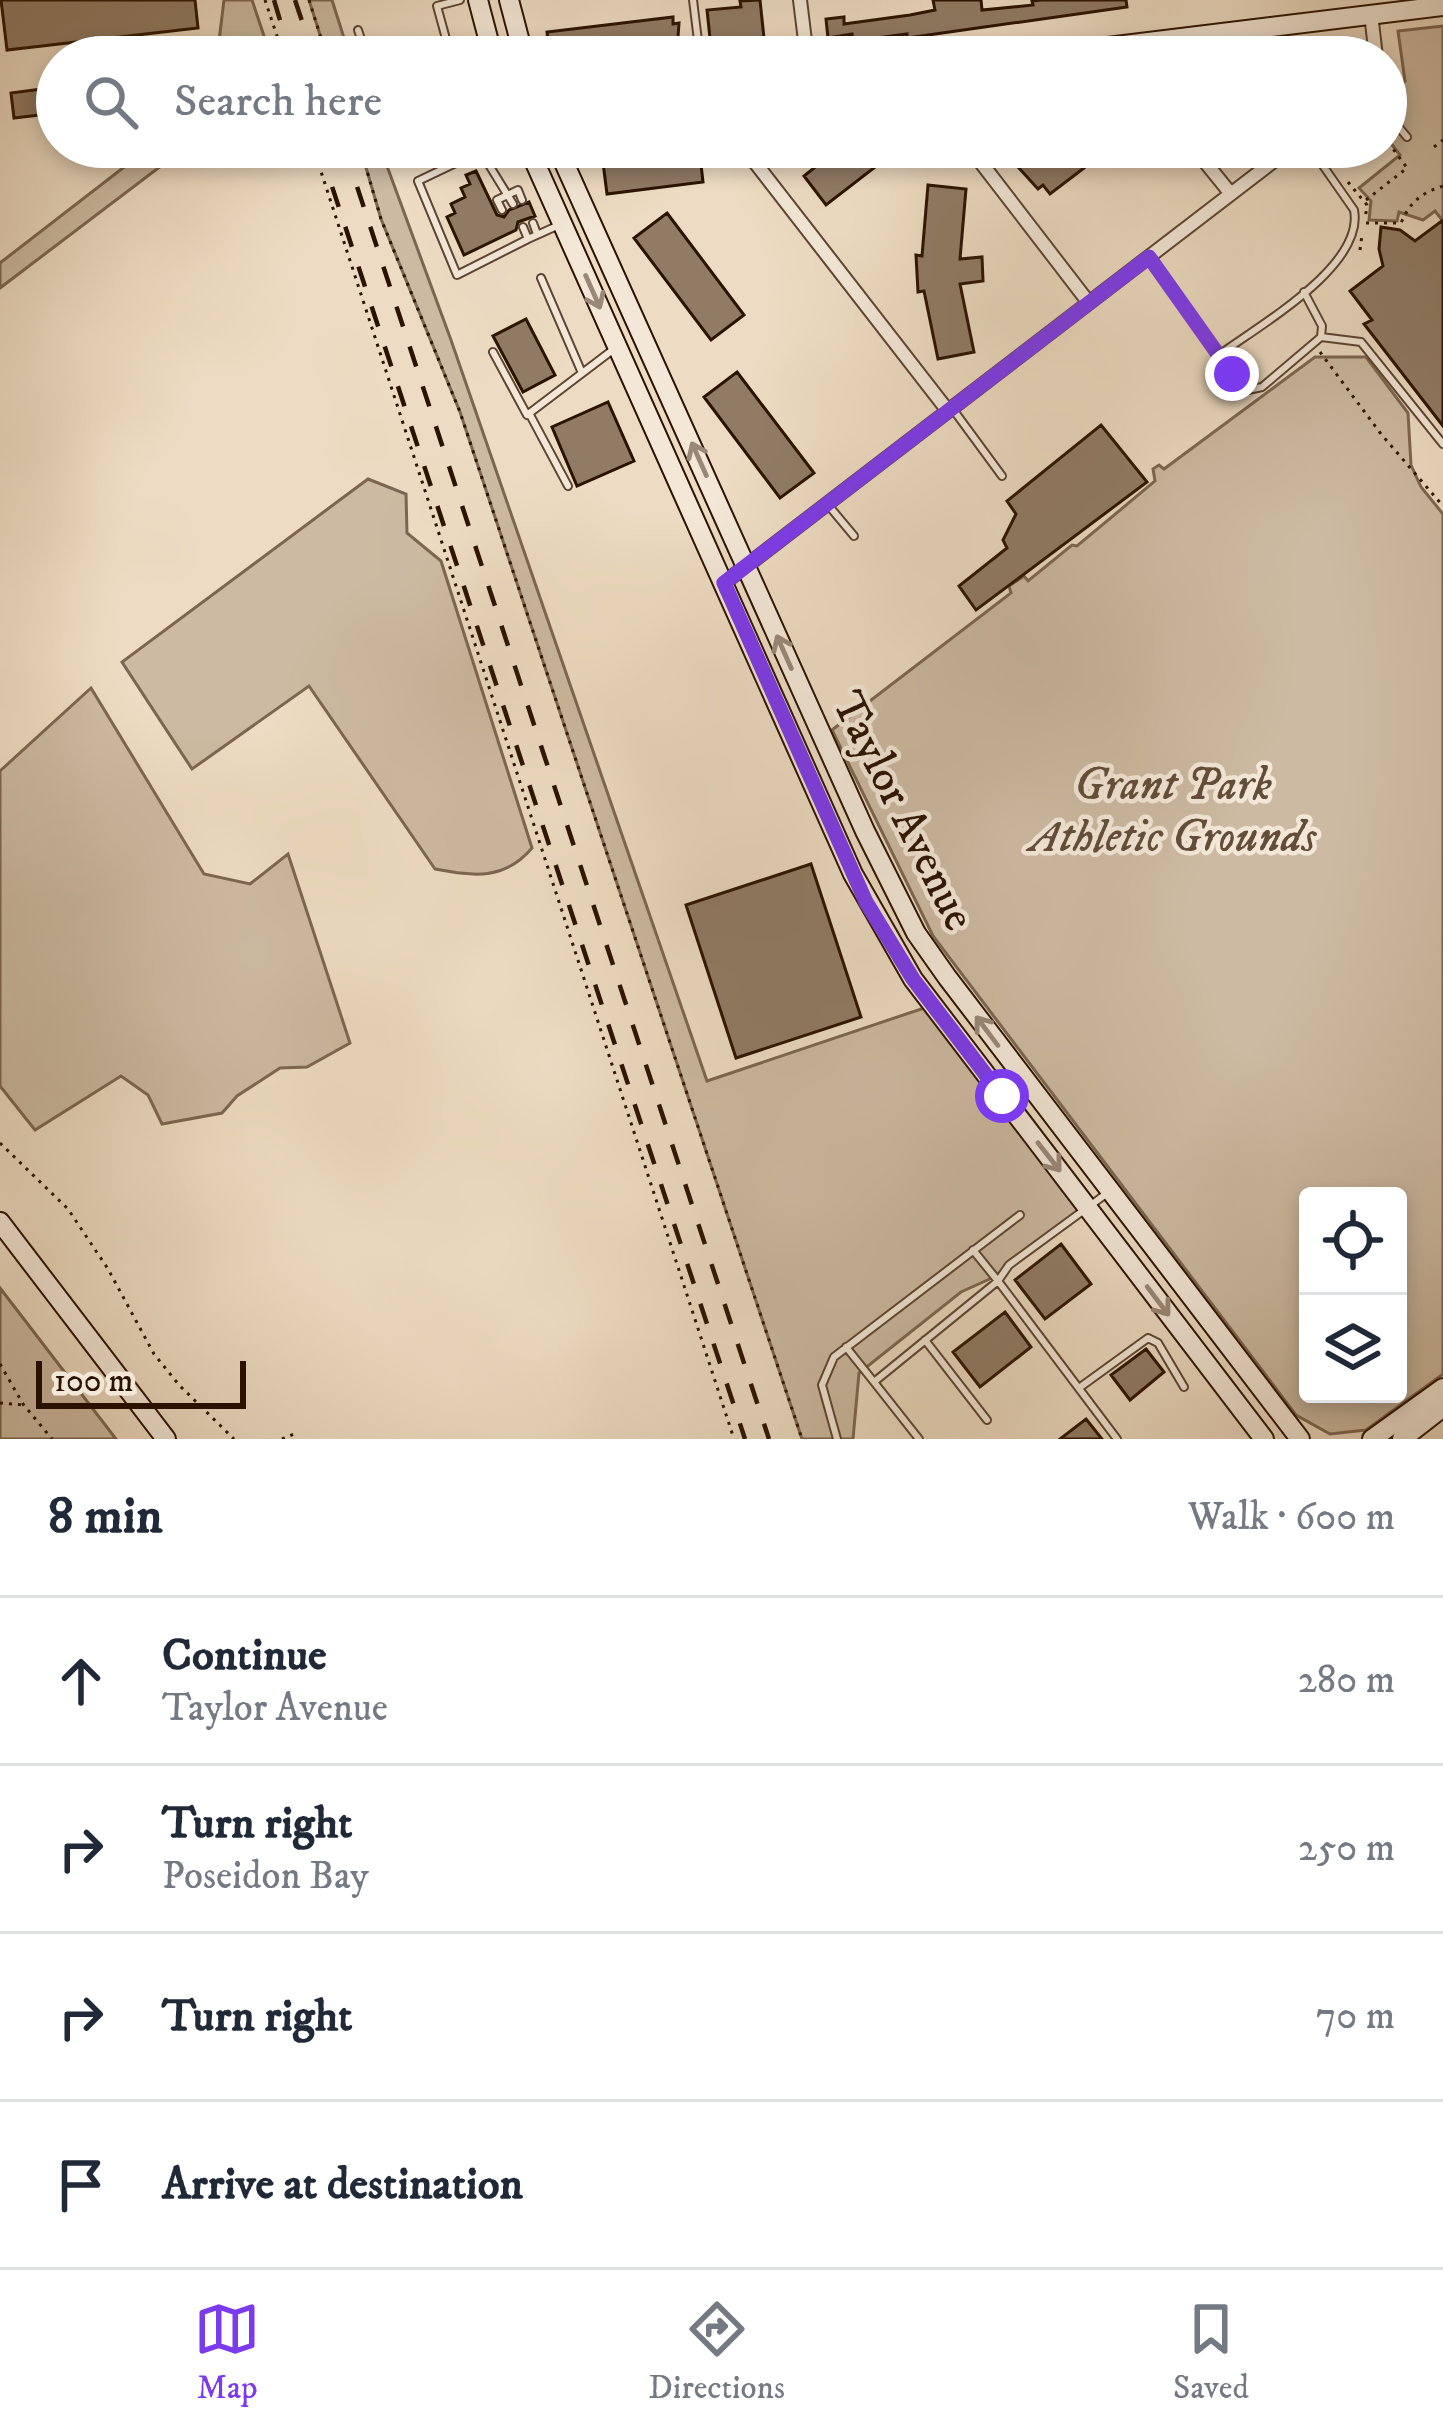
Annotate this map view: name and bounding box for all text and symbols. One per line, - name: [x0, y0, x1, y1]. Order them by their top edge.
- search box: [36, 36, 1407, 168]
- icon: search: [78, 69, 144, 135]
- text: Search here: [174, 74, 382, 130]
- one-way arrow: [583, 274, 605, 310]
- route end: [1205, 347, 1259, 401]
- one-way arrow: [686, 442, 708, 478]
- one-way arrow: [771, 635, 793, 671]
- street label: Taylor Avenue: [818, 682, 986, 940]
- park label: Grant Park Athletic Grounds: [1025, 758, 1317, 866]
- one-way arrow: [974, 1016, 1001, 1048]
- route start: [975, 1069, 1029, 1123]
- one-way arrow: [1035, 1140, 1061, 1172]
- map controls: [1299, 1187, 1407, 1403]
- button: locate: [1299, 1187, 1407, 1295]
- one-way arrow: [1144, 1284, 1170, 1316]
- button: layers: [1299, 1295, 1407, 1403]
- scale bar: [36, 1355, 246, 1408]
- text: 100 m: [54, 1361, 133, 1402]
- text: 8 min: [48, 1485, 163, 1549]
- text: Walk · 600 m: [1188, 1493, 1395, 1542]
- text: Continue: [162, 1628, 327, 1684]
- icon: ahead: [48, 1648, 114, 1714]
- text: 280 m: [1298, 1656, 1395, 1705]
- text: Taylor Avenue: [162, 1684, 388, 1733]
- text: Turn right: [162, 1796, 352, 1852]
- icon: right: [48, 1816, 114, 1882]
- text: 250 m: [1298, 1824, 1395, 1873]
- text: Poseidon Bay: [162, 1852, 369, 1901]
- icon: right: [48, 1984, 114, 2050]
- text: Turn right: [162, 1989, 352, 2045]
- text: 70 m: [1316, 1992, 1395, 2041]
- icon: arrive: [48, 2152, 114, 2218]
- text: Arrive at destination: [162, 2157, 523, 2213]
- tab: Map: [194, 2296, 260, 2409]
- tab: Directions: [648, 2296, 785, 2409]
- tab: Saved: [1173, 2296, 1249, 2409]

